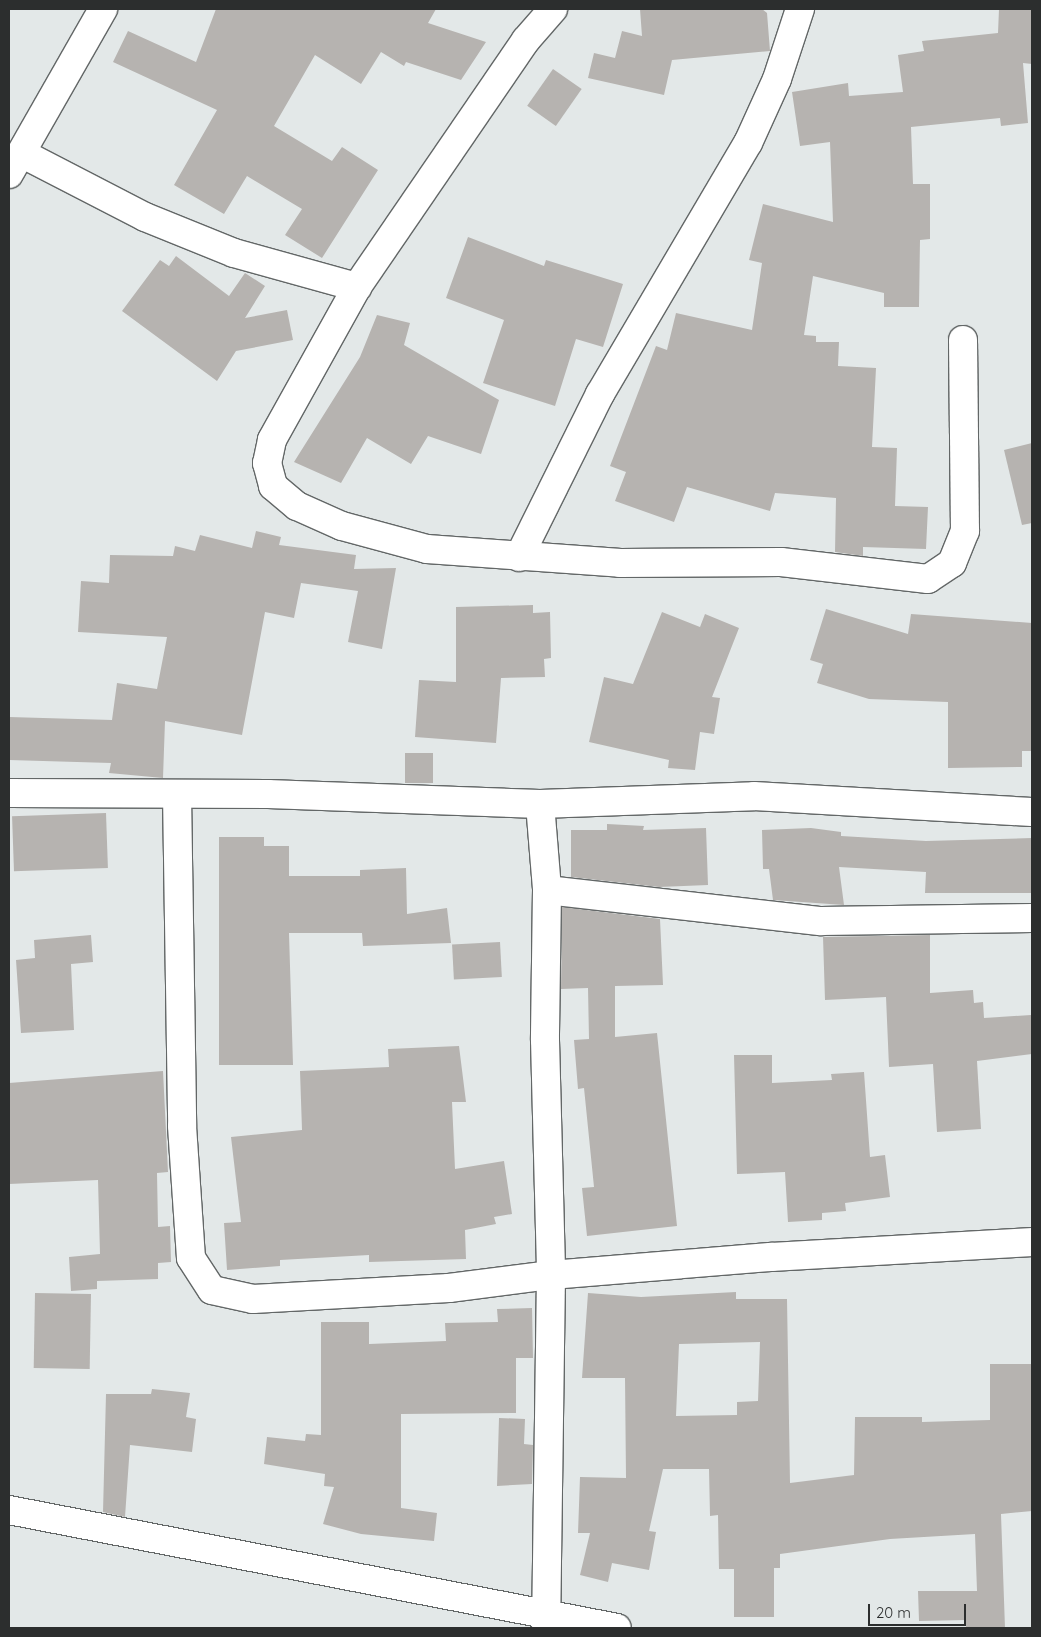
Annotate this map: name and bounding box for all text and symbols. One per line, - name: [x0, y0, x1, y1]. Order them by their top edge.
- scale bar: [871, 1594, 968, 1626]
- text: 20 m: [876, 1603, 911, 1622]

